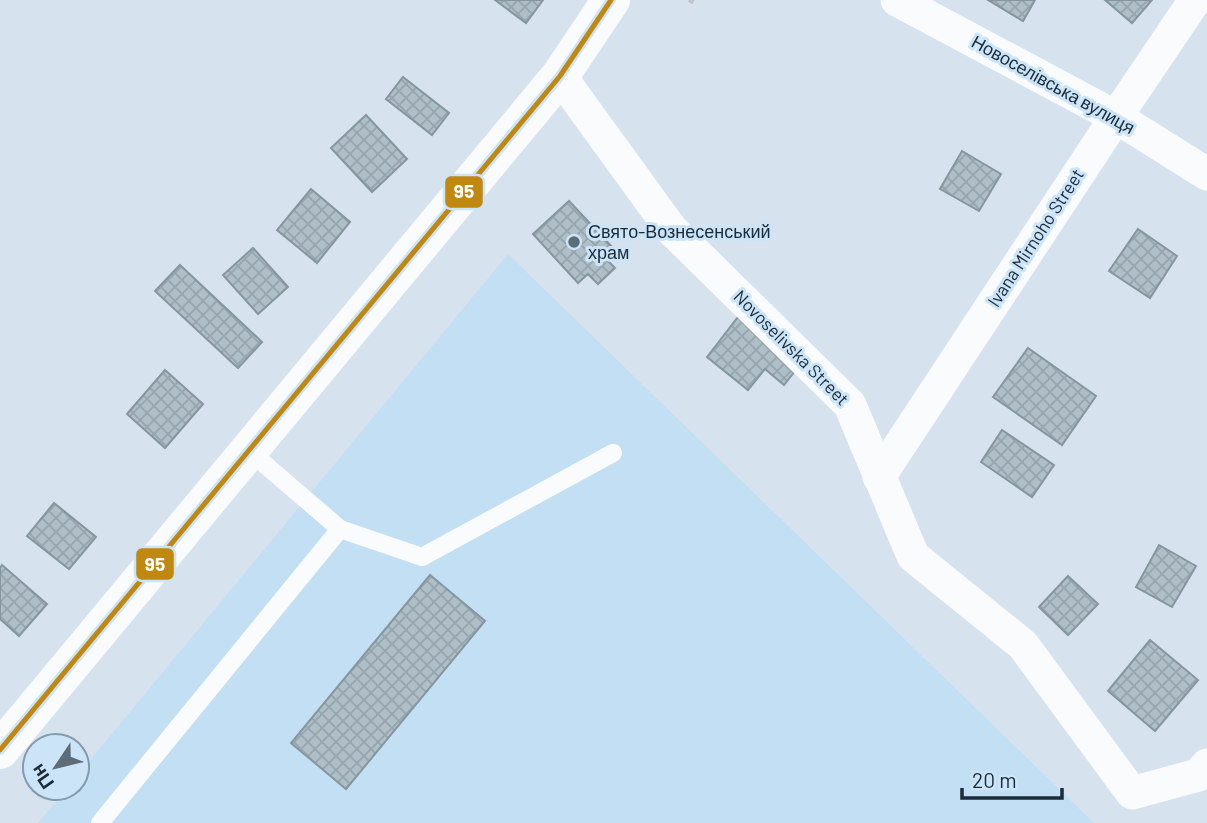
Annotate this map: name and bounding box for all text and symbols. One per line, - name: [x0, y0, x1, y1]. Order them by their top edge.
- street label: Новоселівська вулиця: [968, 30, 1139, 138]
- street label: Ivana Mirnoho Street: [982, 164, 1088, 311]
- line badge: 95: [444, 175, 484, 209]
- text: 95: [454, 179, 474, 202]
- place label: Свято-Вознесенський храм: [588, 220, 771, 263]
- marker: Свято-Вознесенський храм: [566, 234, 582, 250]
- street label: Novoselivska Street: [729, 285, 854, 410]
- line badge: 95: [135, 547, 175, 581]
- text: 95: [145, 552, 165, 575]
- north arrow: [21, 732, 91, 802]
- scale bar: [962, 756, 1062, 800]
- text: Пн: [25, 760, 58, 794]
- text: 20 m: [972, 767, 1017, 792]

